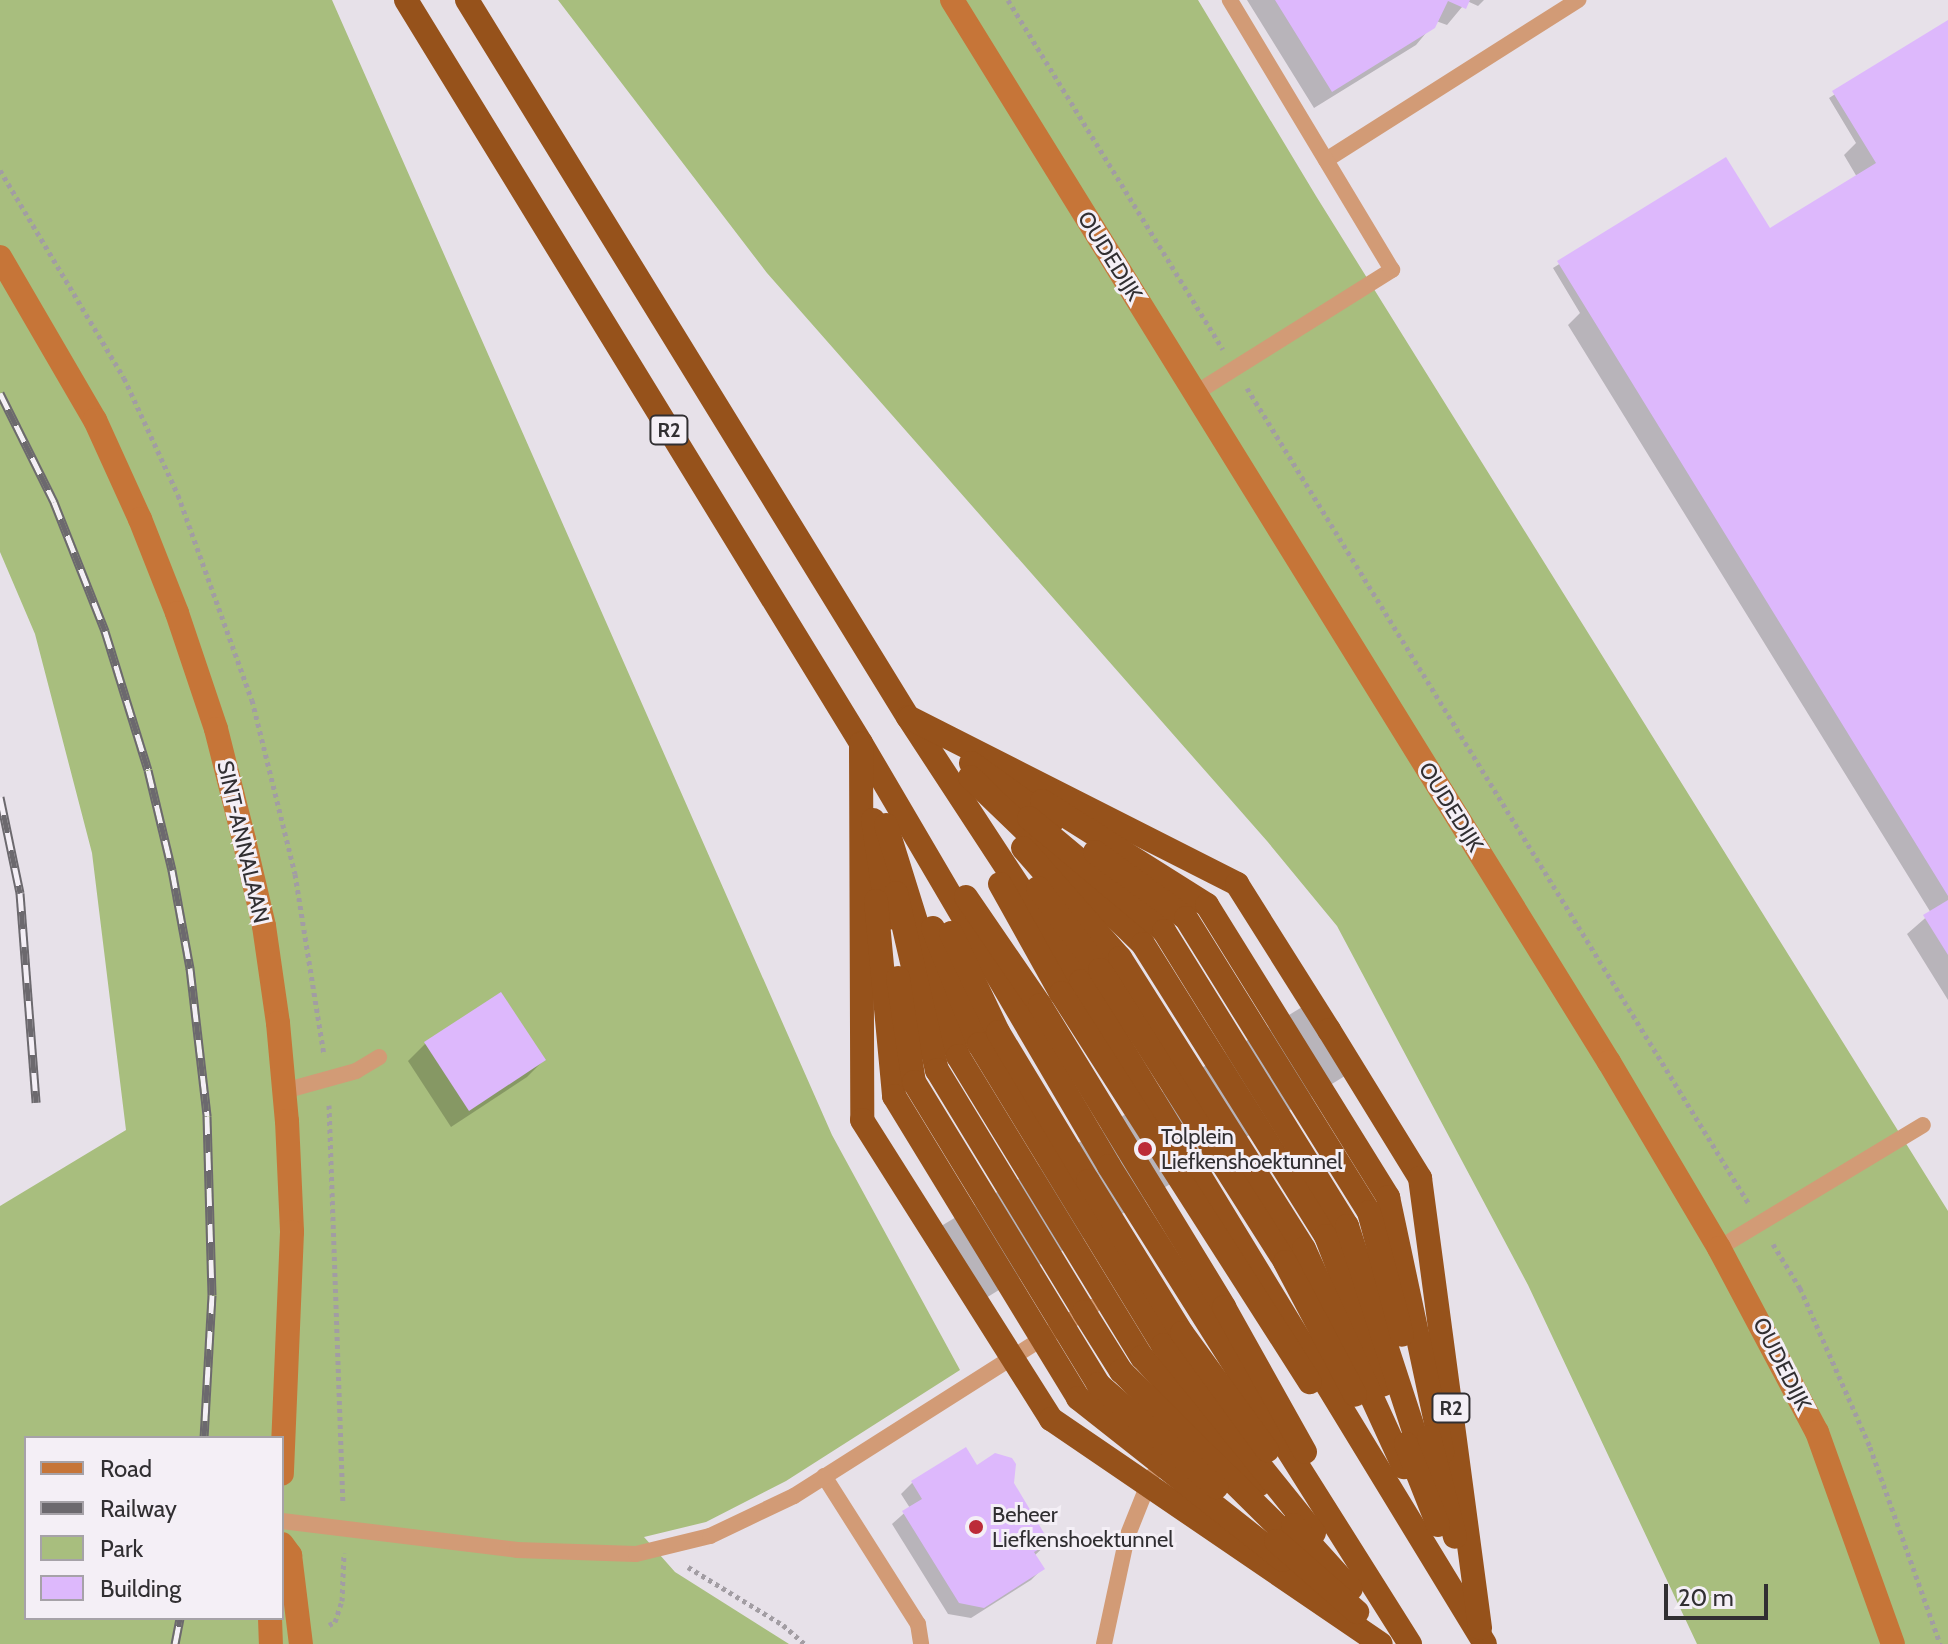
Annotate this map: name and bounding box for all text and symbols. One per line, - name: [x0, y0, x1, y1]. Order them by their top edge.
- street label: OUDEDIJK: [1072, 206, 1148, 306]
- road number: R2: [649, 414, 689, 446]
- street label: OUDEDIJK: [1413, 757, 1489, 857]
- street label: SINT-ANNALAAN: [211, 758, 275, 926]
- place label: Tolplein Liefkenshoektunnel: [1161, 1123, 1342, 1174]
- marker: Tolplein Liefkenshoektunnel: [1136, 1140, 1154, 1158]
- street label: OUDEDIJK: [1747, 1313, 1817, 1415]
- road number: R2: [1431, 1392, 1471, 1424]
- legend: [24, 1436, 284, 1620]
- text: Road: [100, 1454, 152, 1483]
- text: Railway: [100, 1494, 177, 1523]
- place label: Beheer Liefkenshoektunnel: [992, 1501, 1173, 1552]
- marker: Beheer Liefkenshoektunnel: [967, 1518, 985, 1536]
- text: Park: [100, 1534, 143, 1563]
- scale bar: [1668, 1568, 1772, 1618]
- text: Building: [100, 1574, 181, 1603]
- text: 20 m: [1678, 1583, 1734, 1612]

